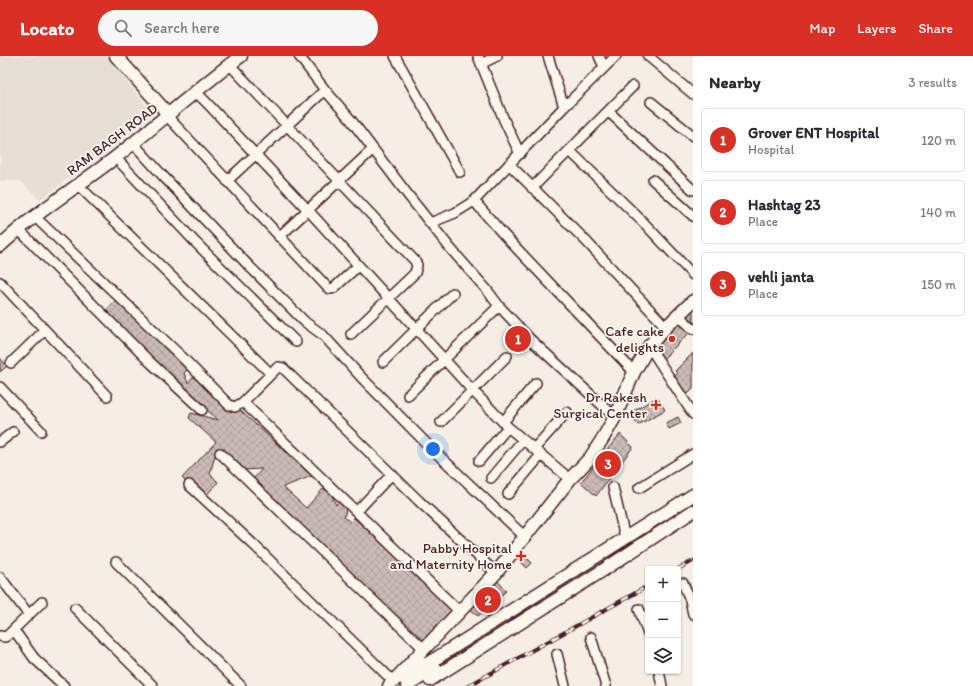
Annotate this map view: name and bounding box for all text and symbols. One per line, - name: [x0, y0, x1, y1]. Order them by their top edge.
- search box: [98, 10, 378, 46]
- text: Locato: [20, 17, 74, 40]
- icon: search: [112, 17, 134, 39]
- text: Search here: [144, 19, 220, 37]
- text: Map: [810, 20, 835, 37]
- text: Layers: [857, 20, 896, 37]
- text: Share: [918, 20, 953, 37]
- text: Nearby: [709, 72, 761, 92]
- text: 3 results: [908, 75, 957, 90]
- street label: RAM BAGH ROAD: [63, 100, 161, 179]
- text: Grover ENT Hospital: [748, 124, 879, 142]
- text: 1: [720, 133, 726, 148]
- text: 120 m: [921, 133, 956, 148]
- text: Hospital: [748, 142, 795, 157]
- text: Hashtag 23: [748, 196, 821, 214]
- text: 2: [720, 205, 726, 220]
- text: 140 m: [920, 205, 956, 220]
- text: Place: [748, 214, 778, 229]
- text: vehli janta: [748, 268, 814, 286]
- text: 3: [719, 277, 727, 292]
- text: 150 m: [921, 277, 956, 292]
- text: Place: [748, 286, 778, 301]
- place label: Cafe cake delights: [605, 323, 664, 356]
- pin: 1: [505, 324, 531, 354]
- marker: Cafe cake delights: [667, 334, 677, 344]
- place label: Dr Rakesh Surgical Center: [554, 389, 647, 422]
- marker: Dr Rakesh Surgical Center: [650, 399, 662, 411]
- your location: [423, 439, 443, 459]
- pin: 3: [595, 449, 621, 479]
- place label: Pabby Hospital and Maternity Home: [390, 540, 512, 573]
- marker: Pabby Hospital and Maternity Home: [515, 550, 527, 562]
- map controls: [645, 566, 681, 674]
- button: +: [645, 566, 681, 602]
- pin: 2: [475, 585, 501, 615]
- button: −: [645, 602, 681, 638]
- button: layers: [645, 638, 681, 674]

